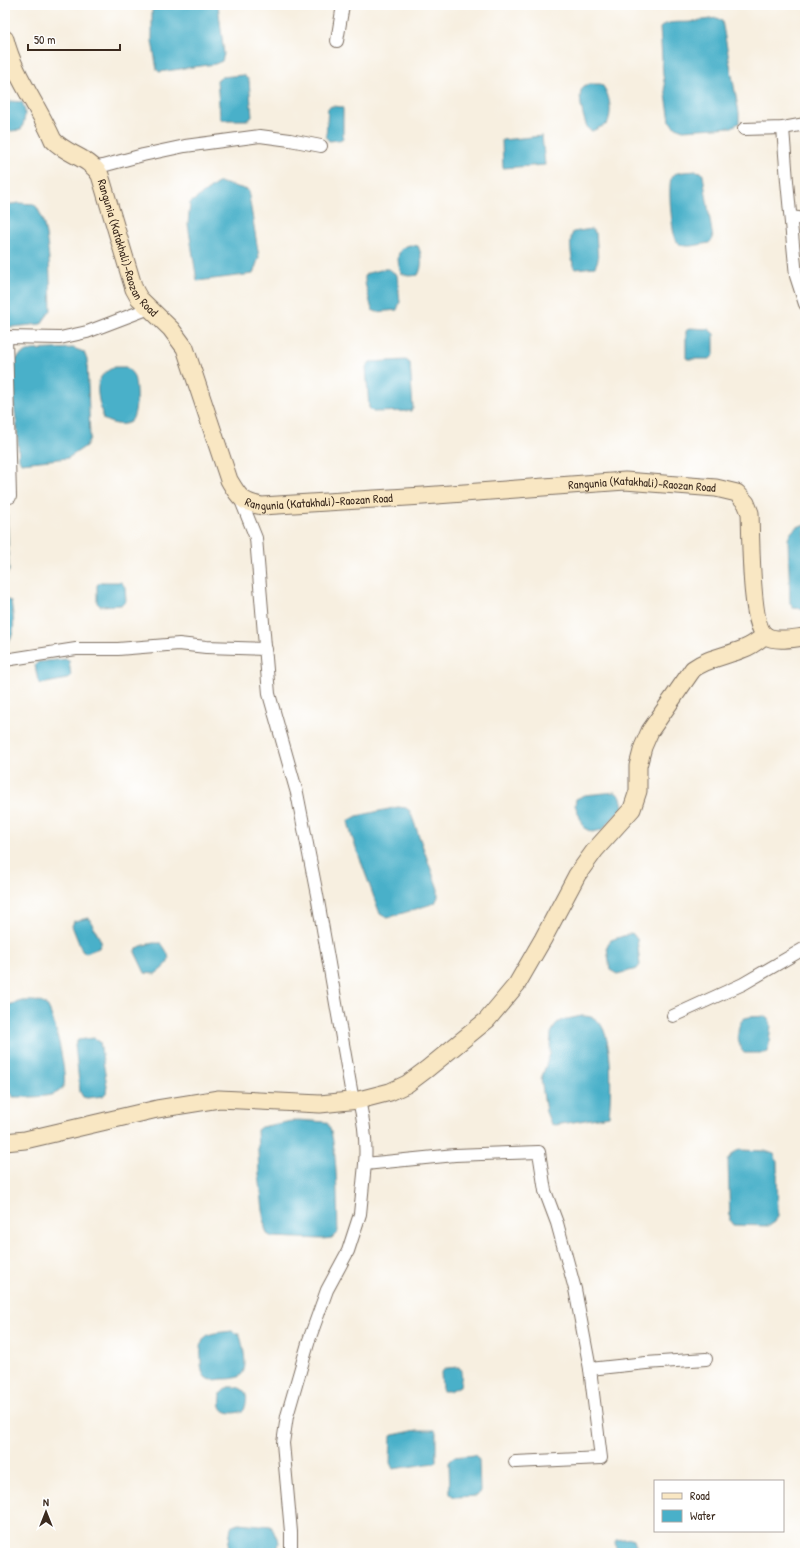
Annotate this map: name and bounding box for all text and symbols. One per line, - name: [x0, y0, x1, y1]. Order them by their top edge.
- scale bar: [28, 26, 120, 52]
- text: 50 m: [34, 31, 55, 48]
- street label: Rangunia (Katakhali)-Raozan Road: [94, 177, 162, 320]
- street label: Rangunia (Katakhali)-Raozan Road: [568, 472, 717, 496]
- street label: Rangunia (Katakhali)-Raozan Road: [242, 489, 393, 514]
- legend: [654, 1480, 784, 1532]
- text: Road: [690, 1487, 710, 1504]
- north arrow: [26, 1492, 66, 1532]
- text: N: [43, 1495, 49, 1509]
- text: Water: [690, 1507, 716, 1524]

